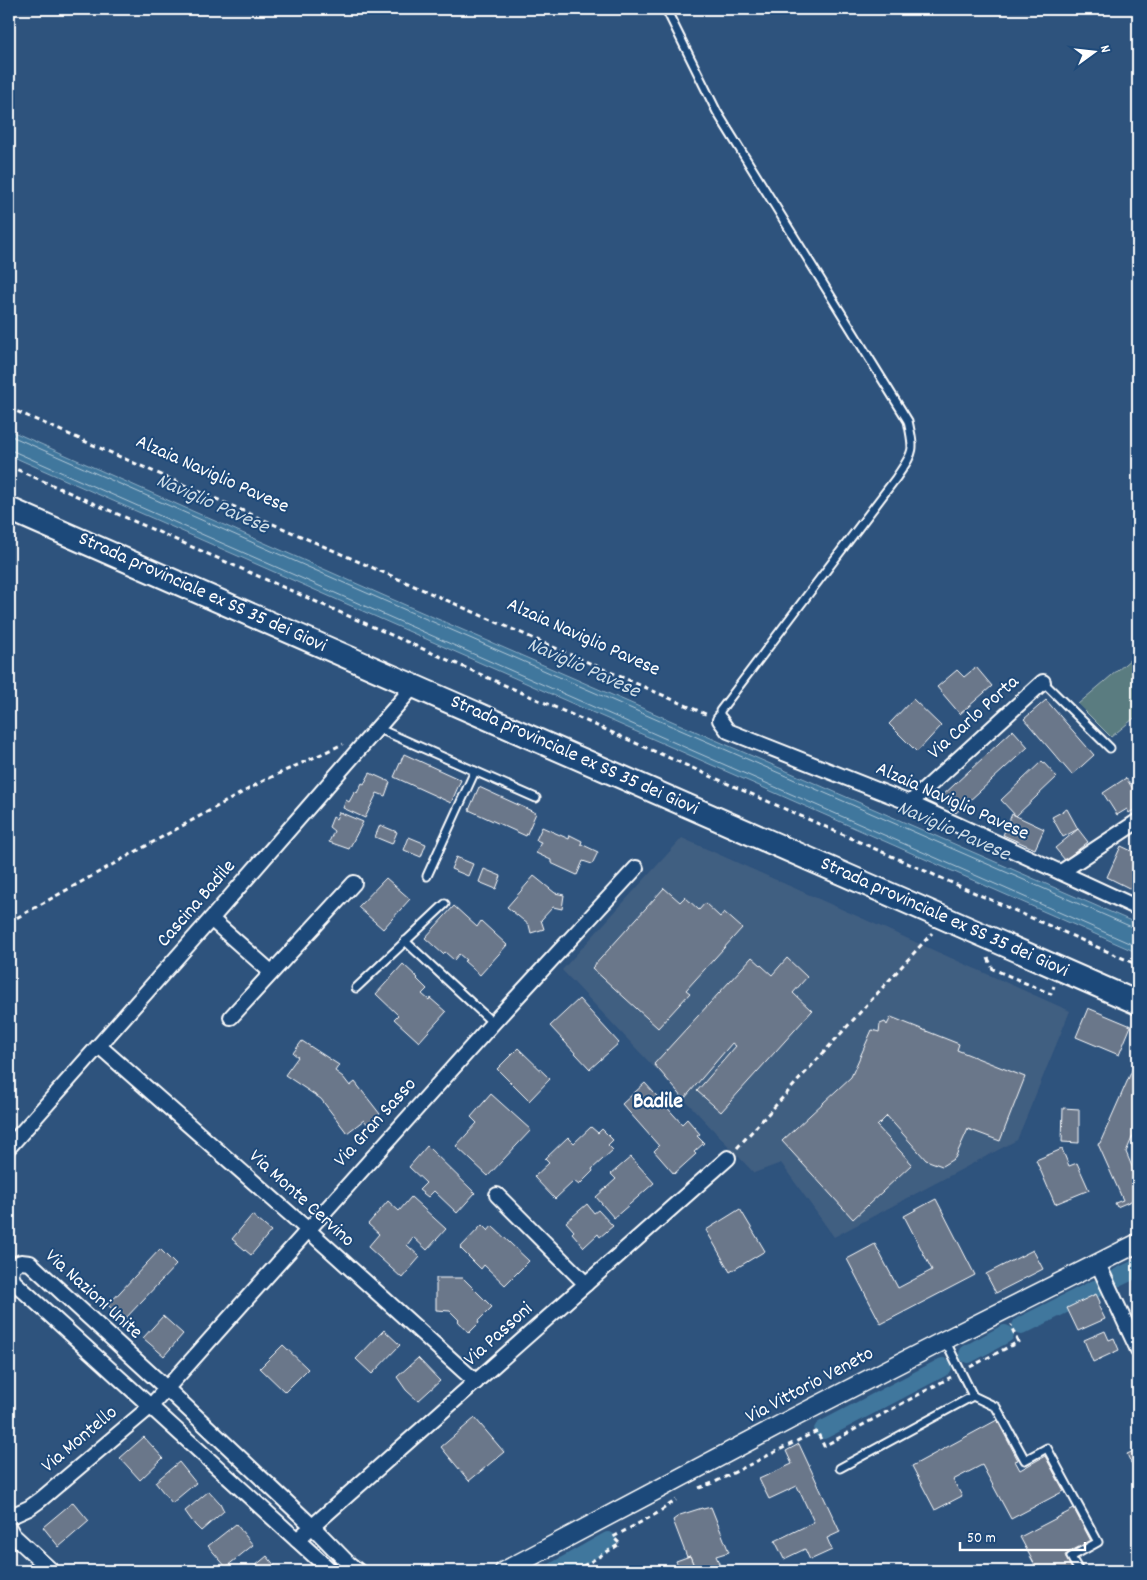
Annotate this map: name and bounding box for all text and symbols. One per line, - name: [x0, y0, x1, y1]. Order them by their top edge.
- north arrow: [1070, 28, 1120, 78]
- text: N: [1094, 43, 1115, 55]
- street label: Alzaia Naviglio Pavese: [132, 430, 292, 520]
- water label: Naviglio Pavese: [152, 469, 272, 541]
- street label: Strada provinciale ex SS 35 dei Giovi: [73, 525, 331, 661]
- street label: Alzaia Naviglio Pavese: [503, 593, 663, 683]
- water label: Naviglio Pavese: [523, 633, 643, 705]
- street label: Via Carlo Porta: [922, 669, 1026, 767]
- street label: Strada provinciale ex SS 35 dei Giovi: [445, 688, 703, 824]
- street label: Alzaia Naviglio Pavese: [872, 757, 1032, 847]
- water label: Naviglio Pavese: [893, 796, 1013, 868]
- street label: Strada provinciale ex SS 35 dei Giovi: [815, 850, 1073, 986]
- street label: Cascina Badile: [151, 854, 243, 954]
- street label: Via Gran Sasso: [328, 1072, 424, 1174]
- district label: Badile: [633, 1087, 683, 1118]
- street label: Via Monte Cervino: [242, 1144, 360, 1254]
- street label: Via Nazioni Unite: [38, 1243, 148, 1347]
- street label: Via Passoni: [458, 1296, 540, 1374]
- street label: Via Vittorio Veneto: [741, 1340, 879, 1432]
- street label: Via Montello: [36, 1400, 124, 1480]
- scale bar: [960, 1520, 1084, 1552]
- text: 50 m: [967, 1528, 996, 1550]

